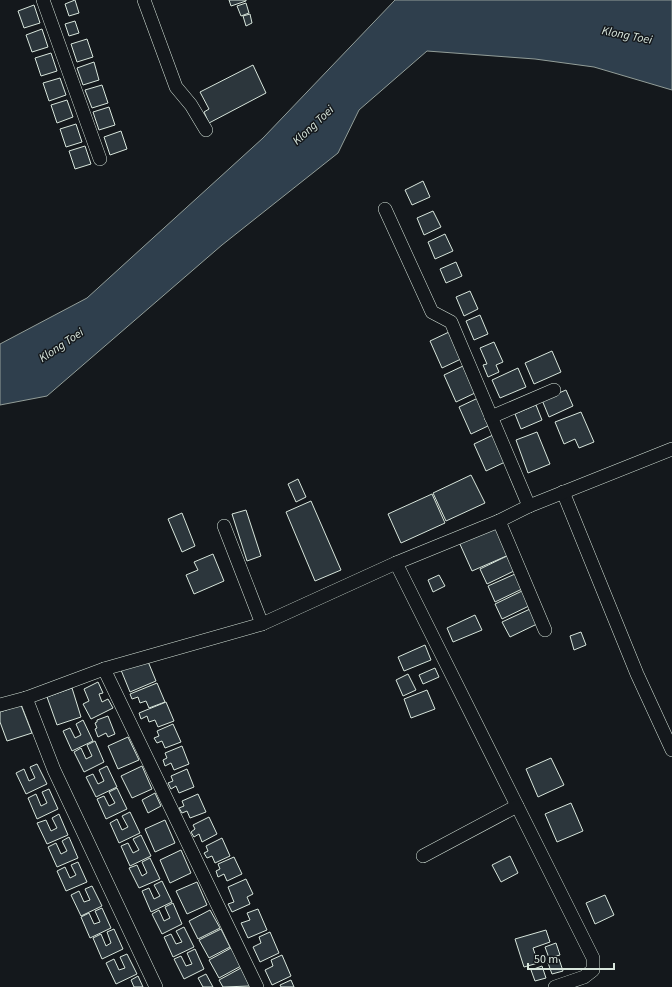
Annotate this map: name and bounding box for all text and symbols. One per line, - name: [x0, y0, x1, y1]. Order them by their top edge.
- water label: Klong Toei: [600, 22, 654, 49]
- water label: Klong Toei: [289, 102, 338, 149]
- water label: Klong Toei: [35, 324, 87, 367]
- scale bar: [528, 945, 614, 971]
- text: 50 m: [534, 951, 558, 968]

